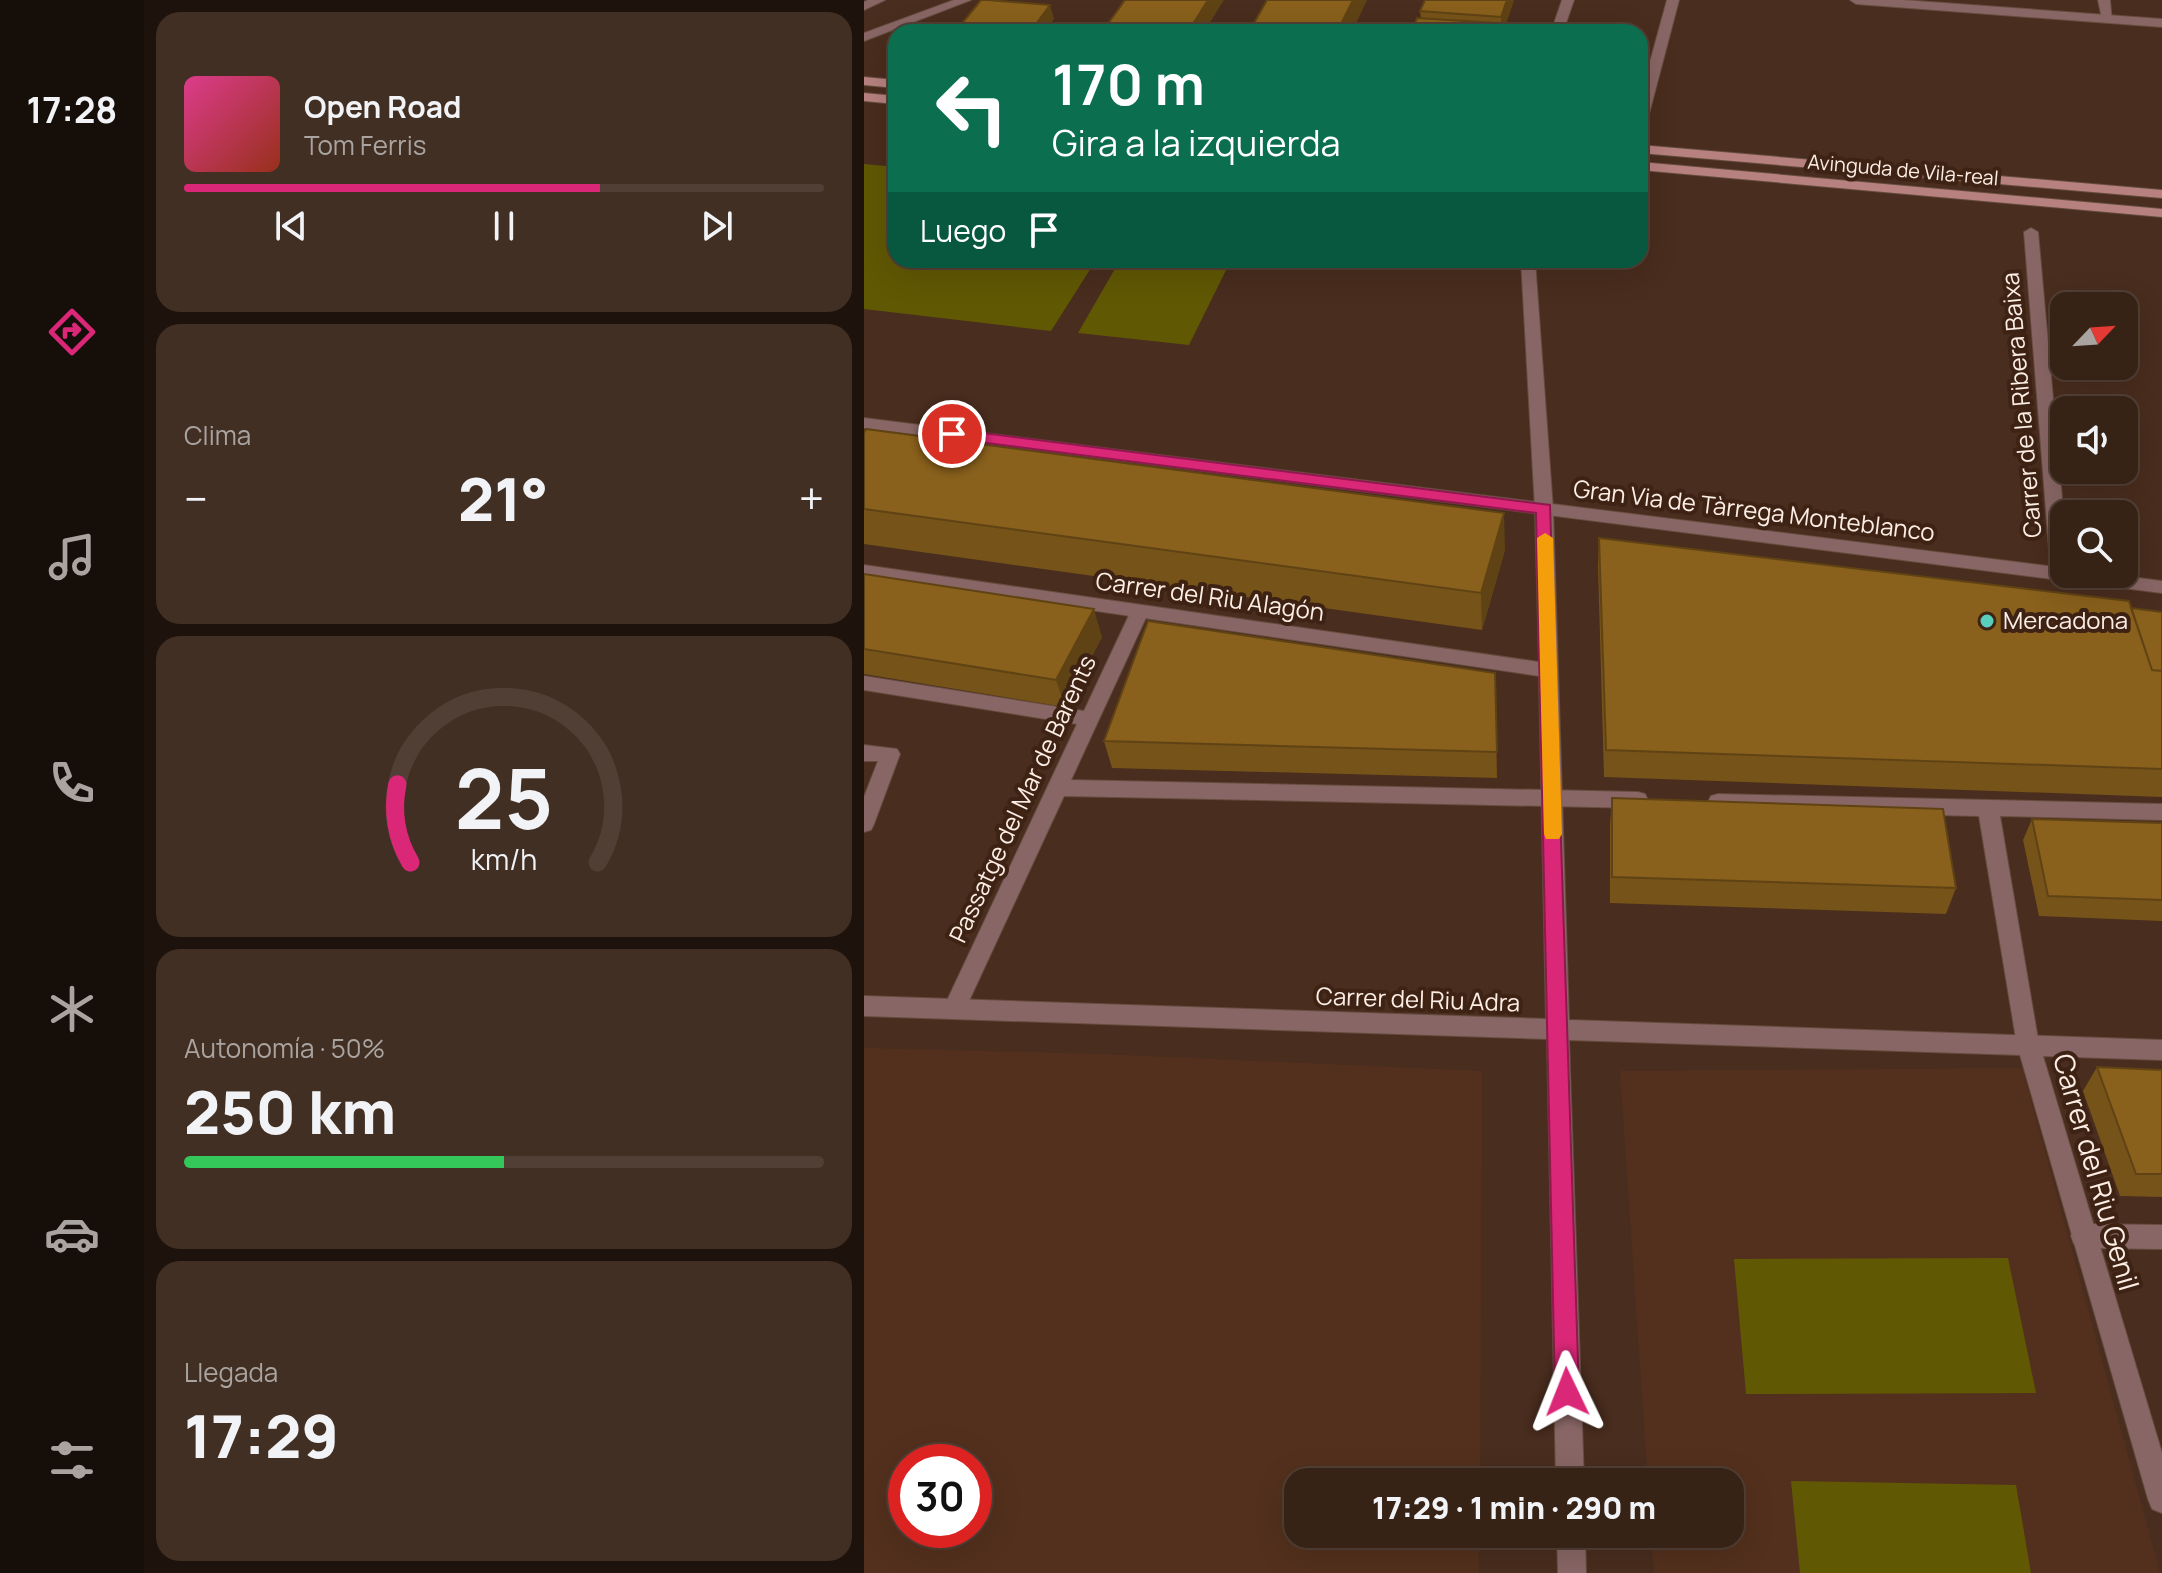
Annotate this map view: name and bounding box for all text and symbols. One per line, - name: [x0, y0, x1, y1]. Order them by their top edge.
- text: 170 m: [1052, 45, 1205, 122]
- icon: left: [920, 56, 1024, 160]
- text: 17:28: [27, 85, 117, 134]
- text: Open Road: [304, 86, 461, 127]
- text: Gira a la izquierda: [1052, 118, 1341, 167]
- text: Tom Ferris: [304, 127, 426, 163]
- street label: Avinguda de Vila-real: [1806, 148, 2000, 191]
- icon: previous: [269, 204, 313, 248]
- icon: pause: [482, 204, 526, 248]
- icon: next: [695, 204, 739, 248]
- icon: arrive: [1022, 208, 1066, 252]
- text: Luego: [920, 210, 1006, 251]
- street label: Carrer de la Ribera Baixa: [1992, 271, 2049, 539]
- north arrow: [2050, 292, 2138, 380]
- map controls: [2050, 292, 2138, 588]
- icon: directions: [44, 304, 100, 360]
- button: sound: [2050, 396, 2138, 484]
- pin: [918, 400, 986, 468]
- icon: arrive: [930, 412, 974, 456]
- text: Clima: [184, 417, 251, 453]
- text: 21°: [458, 457, 548, 539]
- text: −: [184, 468, 208, 528]
- text: +: [799, 468, 824, 528]
- street label: Gran Via de Tàrrega Monteblanco: [1572, 471, 1937, 548]
- button: search: [2050, 500, 2138, 588]
- icon: music: [44, 529, 100, 585]
- street label: Carrer del Riu Alagón: [1094, 563, 1327, 628]
- place label: Mercadona: [2003, 603, 2128, 636]
- marker: Mercadona: [1978, 612, 1996, 630]
- street label: Passatge del Mar de Barents: [940, 649, 1103, 947]
- text: 25: [455, 739, 553, 853]
- icon: phone: [44, 755, 100, 811]
- text: km/h: [471, 840, 537, 879]
- street label: Carrer del Riu Adra: [1315, 978, 1521, 1019]
- icon: climate: [44, 981, 100, 1037]
- text: Autonomía · 50%: [184, 1030, 385, 1066]
- street label: Carrer del Riu Genil: [2045, 1049, 2149, 1294]
- text: 250 km: [184, 1070, 396, 1152]
- icon: car: [44, 1206, 100, 1262]
- position arrow: [1525, 1350, 1609, 1434]
- text: Llegada: [184, 1354, 278, 1390]
- text: 17:29: [184, 1394, 339, 1476]
- icon: filters: [44, 1432, 100, 1488]
- speed limit sign: 30: [888, 1444, 992, 1548]
- text: 17:29 · 1 min · 290 m: [1372, 1487, 1656, 1528]

